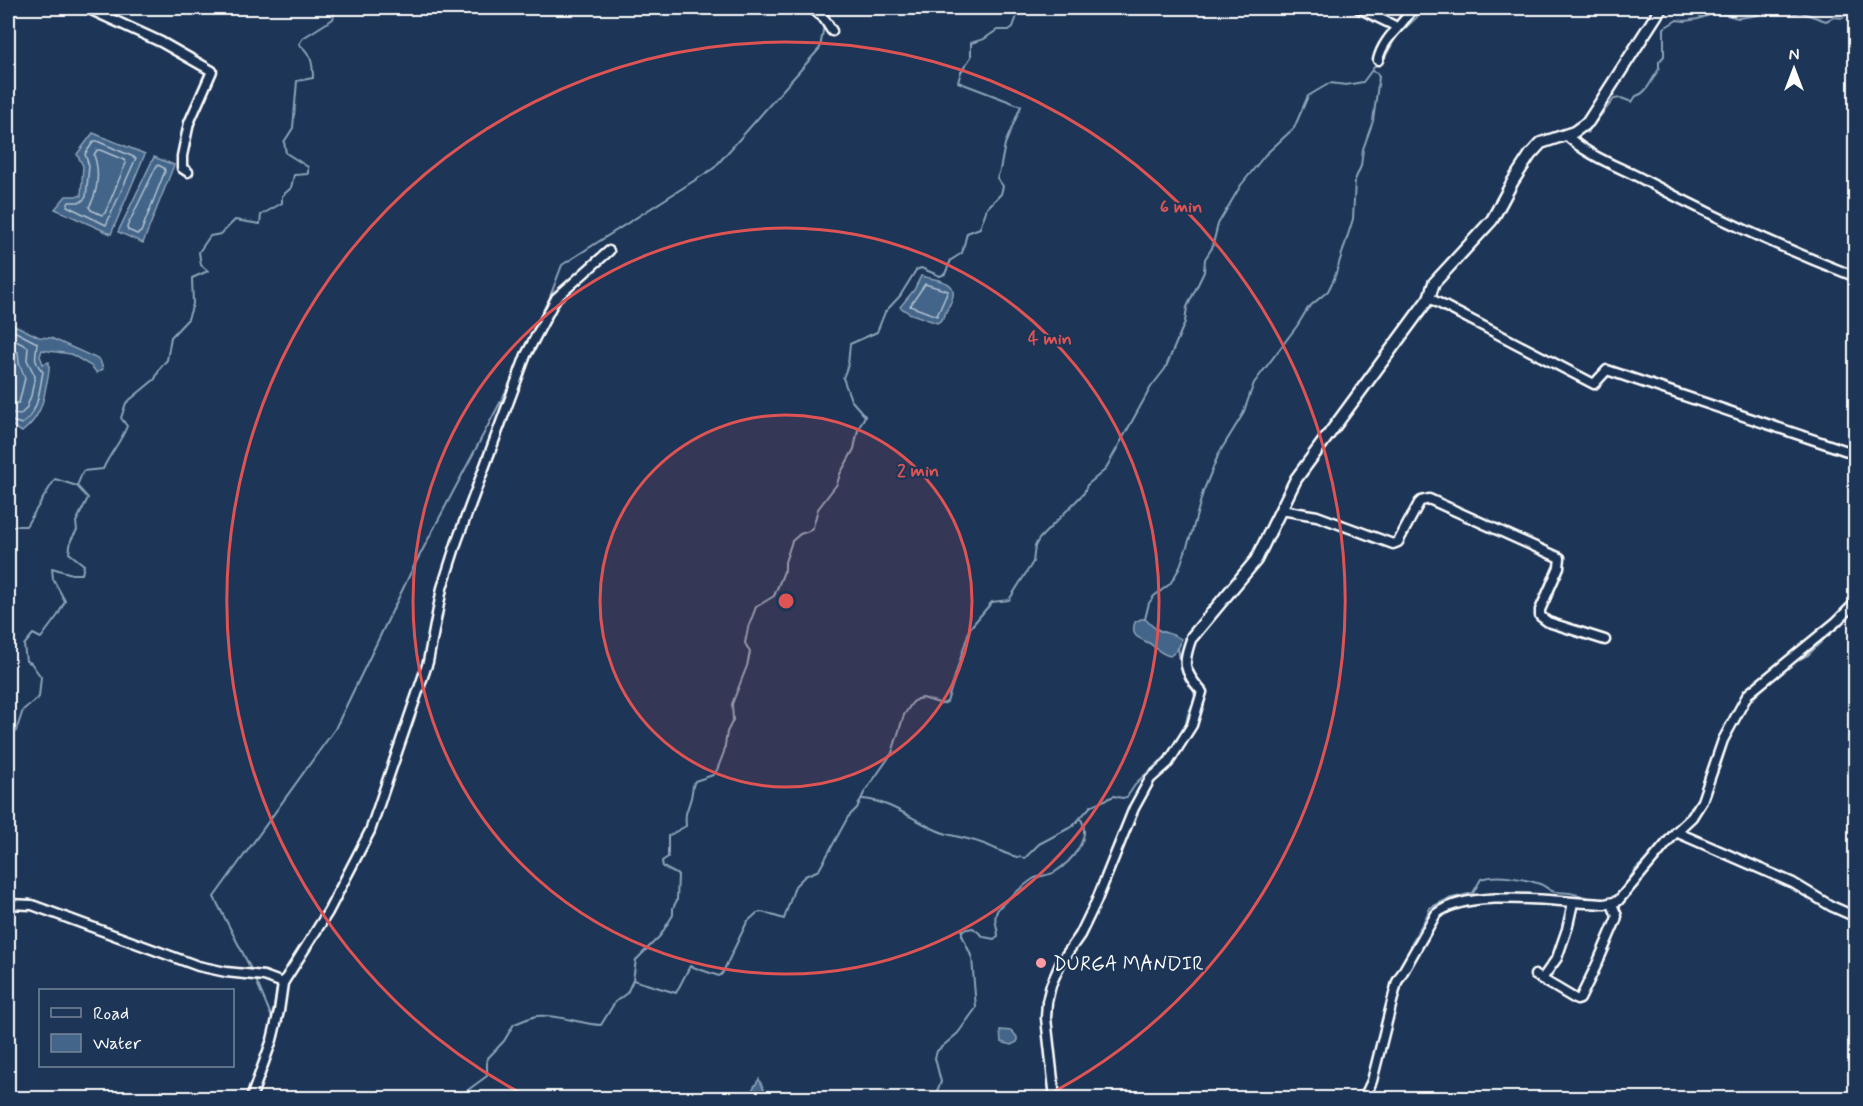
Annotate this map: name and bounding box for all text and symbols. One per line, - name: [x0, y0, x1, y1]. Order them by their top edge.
- north arrow: [1764, 39, 1824, 99]
- text: N: [1789, 45, 1799, 66]
- text: 6 min: [1160, 195, 1202, 219]
- text: 4 min: [1028, 327, 1072, 351]
- text: 2 min: [897, 459, 939, 483]
- centre of rings: [776, 591, 796, 611]
- place label: DURGA MANDIR: [1053, 951, 1204, 978]
- marker: DURGA MANDIR: [1034, 956, 1048, 970]
- legend: [39, 989, 234, 1067]
- text: Road: [93, 1002, 129, 1026]
- text: Water: [93, 1032, 142, 1056]

